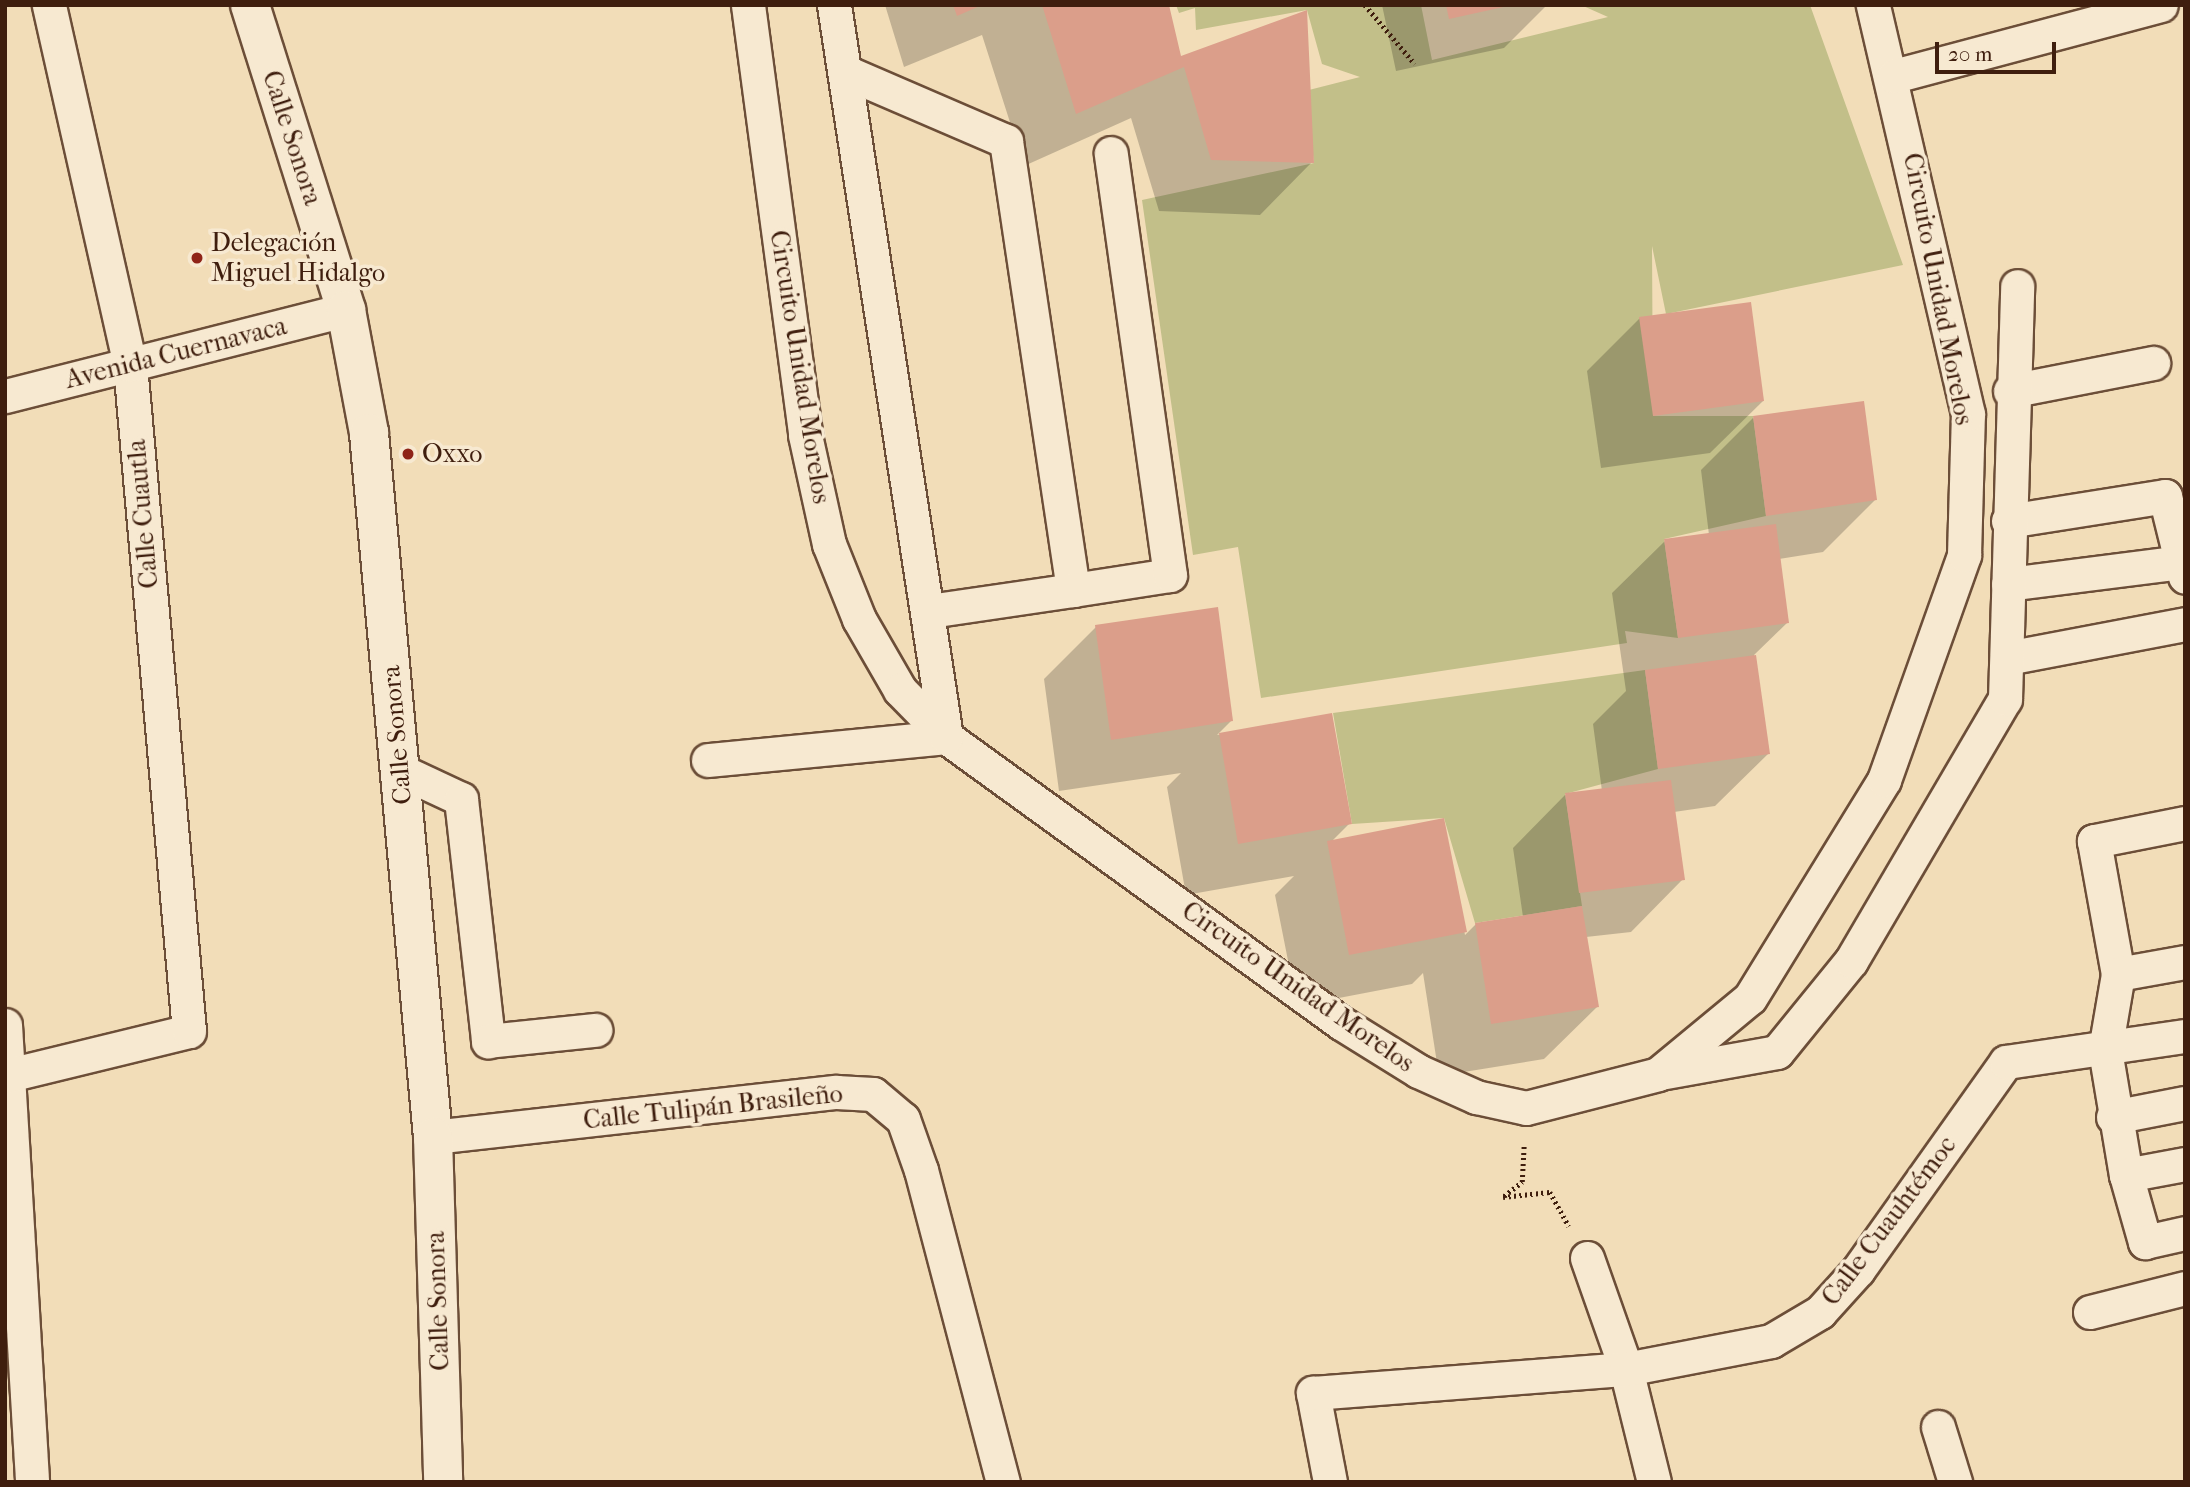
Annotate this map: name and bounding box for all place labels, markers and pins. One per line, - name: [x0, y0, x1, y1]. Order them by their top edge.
- place label: Delegación Miguel Hidalgo: [211, 227, 385, 288]
- marker: Delegación Miguel Hidalgo: [189, 250, 205, 266]
- place label: Oxxo: [422, 438, 482, 470]
- marker: Oxxo: [400, 446, 416, 462]

